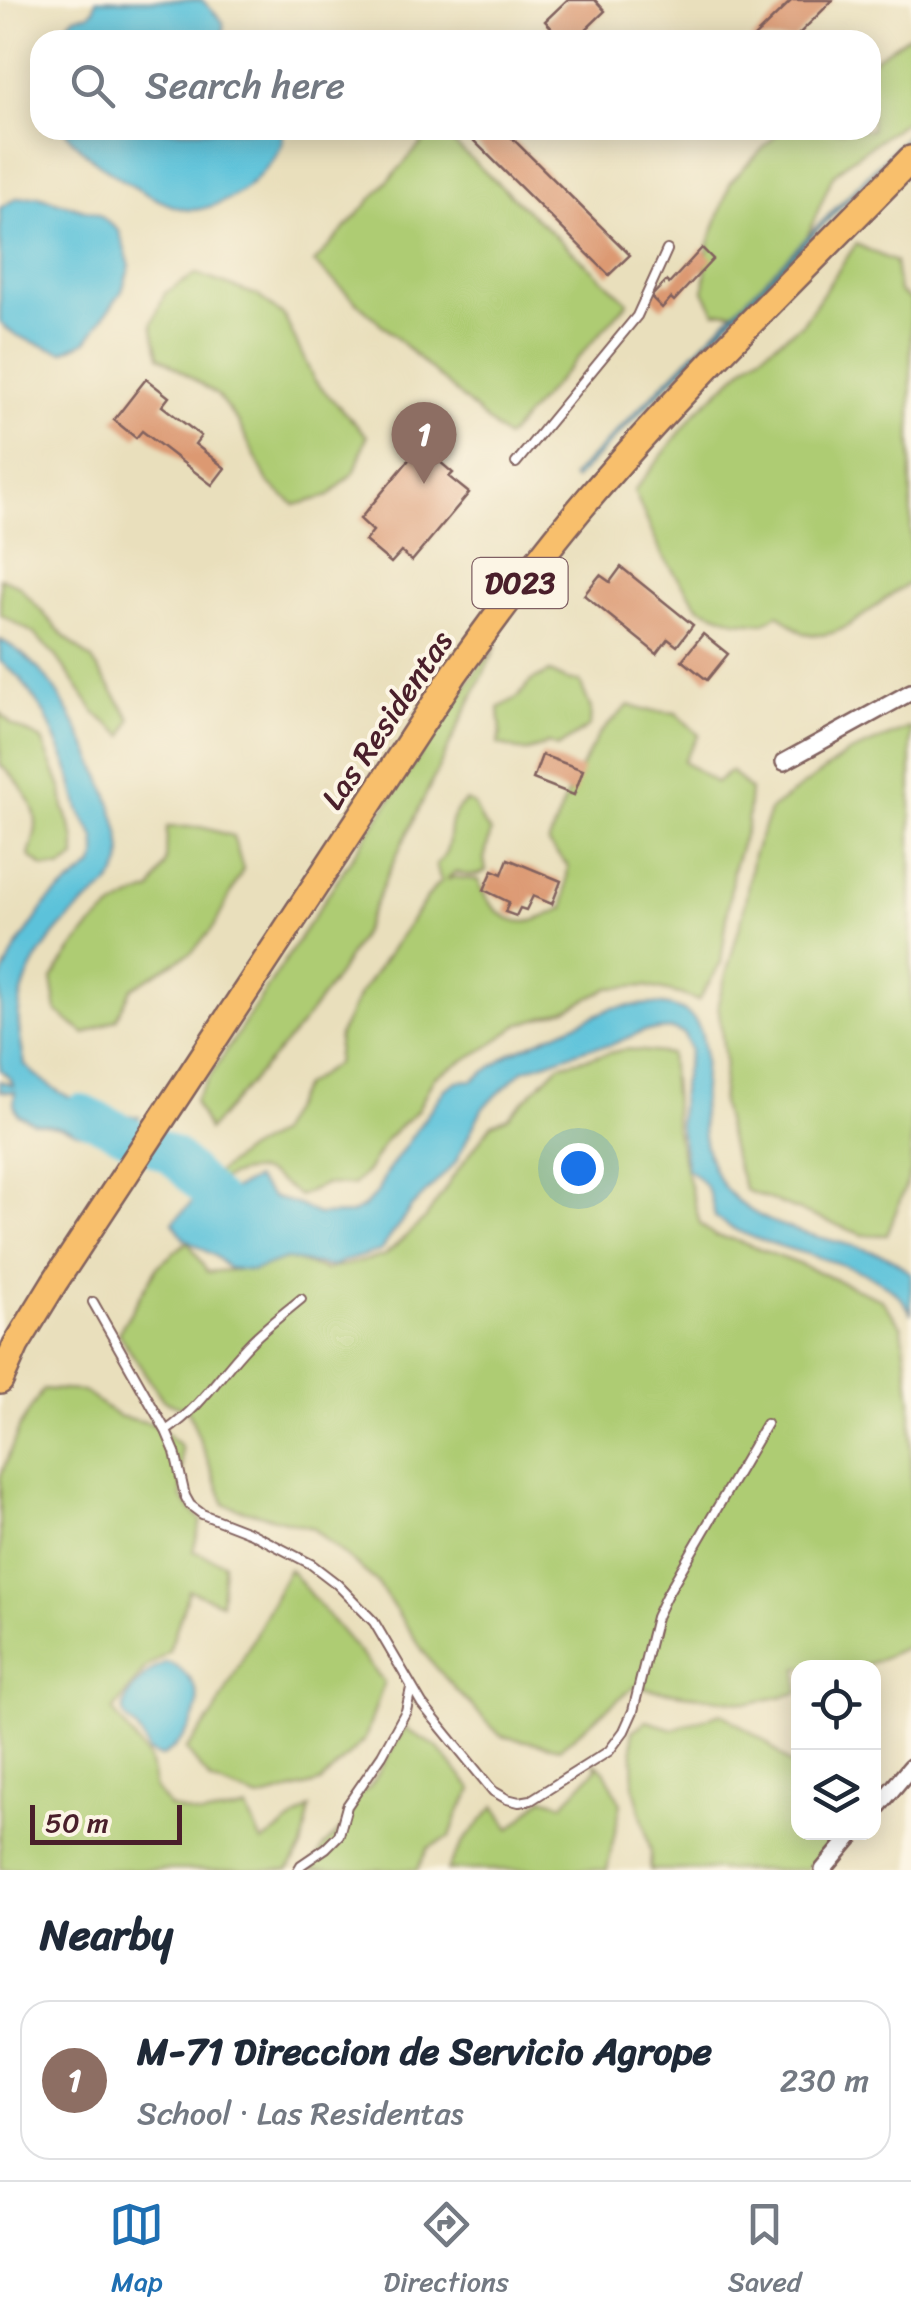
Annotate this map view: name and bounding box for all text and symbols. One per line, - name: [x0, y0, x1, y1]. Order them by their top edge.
- search box: [30, 30, 881, 140]
- text: Search here: [145, 52, 345, 119]
- icon: search: [65, 58, 120, 113]
- pin: 1: [392, 402, 456, 484]
- road number: D023: [472, 558, 568, 608]
- street label: Las Residentas: [305, 618, 469, 822]
- your location: [553, 1143, 604, 1194]
- map controls: [791, 1660, 881, 1840]
- button: locate: [791, 1660, 881, 1750]
- button: layers: [791, 1750, 881, 1840]
- text: 50 m: [45, 1798, 109, 1847]
- scale bar: [30, 1800, 182, 1844]
- text: Nearby: [40, 1898, 173, 1972]
- text: M-71 Direccion de Servicio Agrope: [137, 2018, 712, 2085]
- text: 1: [68, 2052, 81, 2109]
- text: 230 m: [780, 2052, 869, 2109]
- text: School · Las Residentas: [137, 2085, 464, 2142]
- tab: Map: [109, 2197, 164, 2306]
- tab: Directions: [383, 2197, 509, 2306]
- tab: Saved: [728, 2197, 802, 2306]

